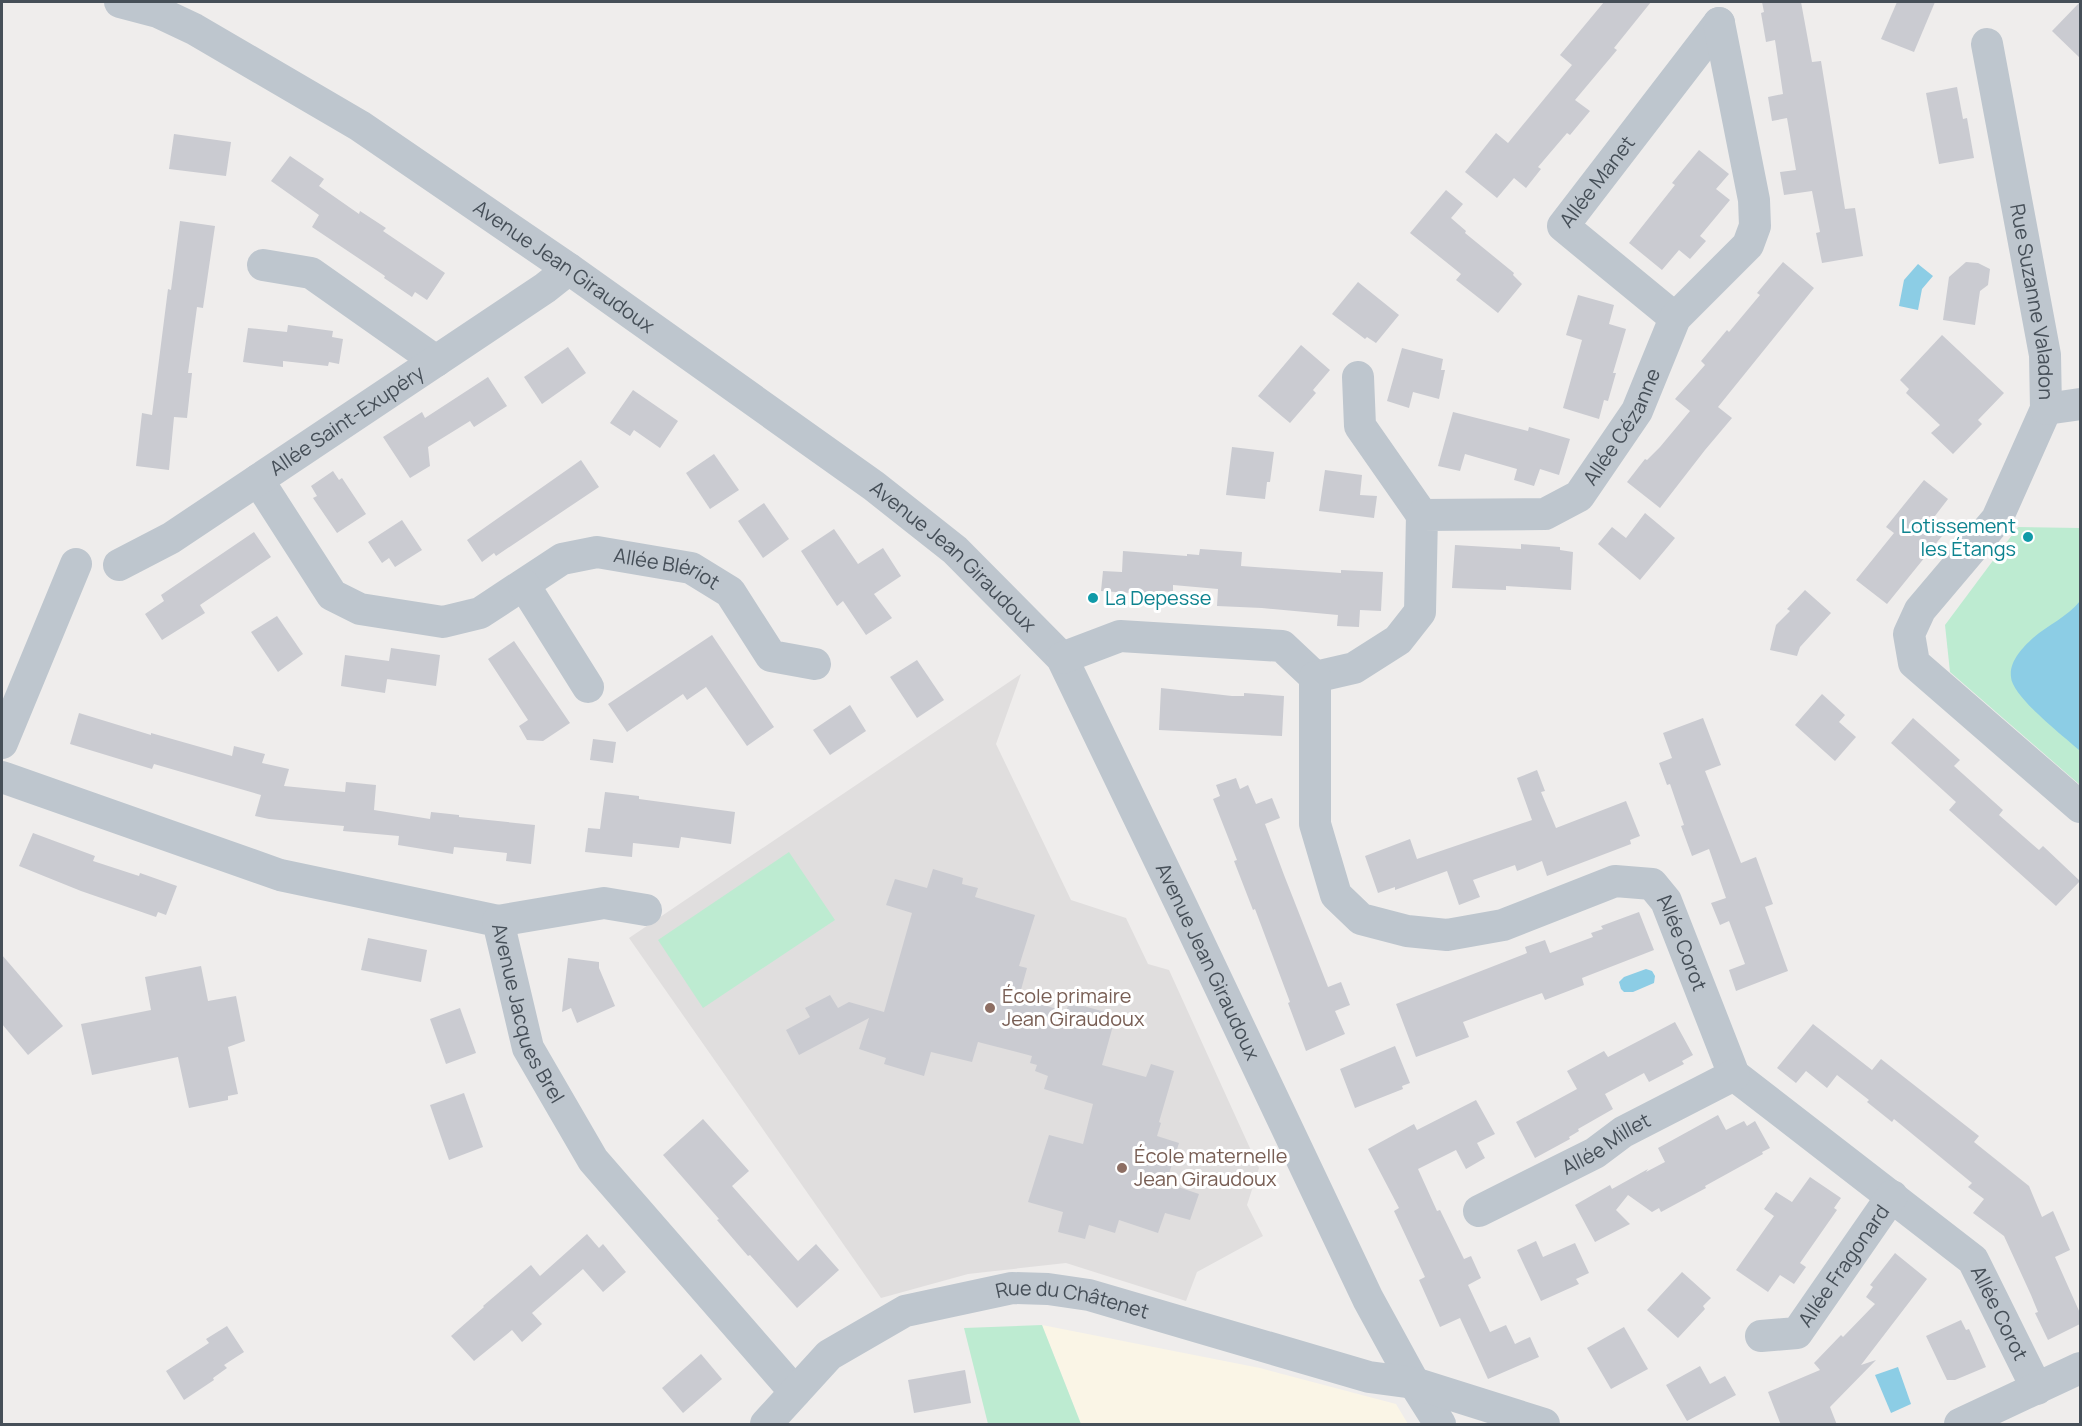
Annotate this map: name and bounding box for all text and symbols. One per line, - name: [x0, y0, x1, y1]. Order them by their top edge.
- street label: Allée Manet: [1553, 130, 1641, 233]
- street label: Avenue Jean Giraudoux: [468, 194, 661, 339]
- street label: Rue Suzanne Valadon: [2004, 201, 2060, 400]
- street label: Allée Saint-Exupéry: [264, 358, 430, 482]
- street label: Allée Cézanne: [1577, 364, 1666, 490]
- street label: Avenue Jean Giraudoux: [865, 474, 1043, 638]
- place label: Lotissement les Étangs: [1901, 512, 2016, 562]
- marker: Lotissement les Étangs: [2021, 530, 2035, 544]
- street label: Allée Blériot: [612, 541, 725, 596]
- place label: La Depesse: [1105, 584, 1211, 611]
- marker: La Depesse: [1086, 591, 1100, 605]
- street label: Avenue Jean Giraudoux: [1150, 858, 1267, 1065]
- street label: Allée Corot: [1651, 887, 1714, 995]
- street label: Avenue Jacques Brel: [486, 920, 571, 1108]
- place label: École primaire Jean Giraudoux: [1002, 982, 1145, 1032]
- marker: École primaire Jean Giraudoux: [983, 1001, 997, 1015]
- street label: Allée Millet: [1557, 1106, 1655, 1181]
- place label: École maternelle Jean Giraudoux: [1134, 1142, 1287, 1192]
- marker: École maternelle Jean Giraudoux: [1115, 1161, 1129, 1175]
- street label: Allée Fragonard: [1791, 1199, 1895, 1332]
- street label: Allée Corot: [1965, 1261, 2035, 1365]
- street label: Rue du Châtenet: [993, 1274, 1152, 1325]

